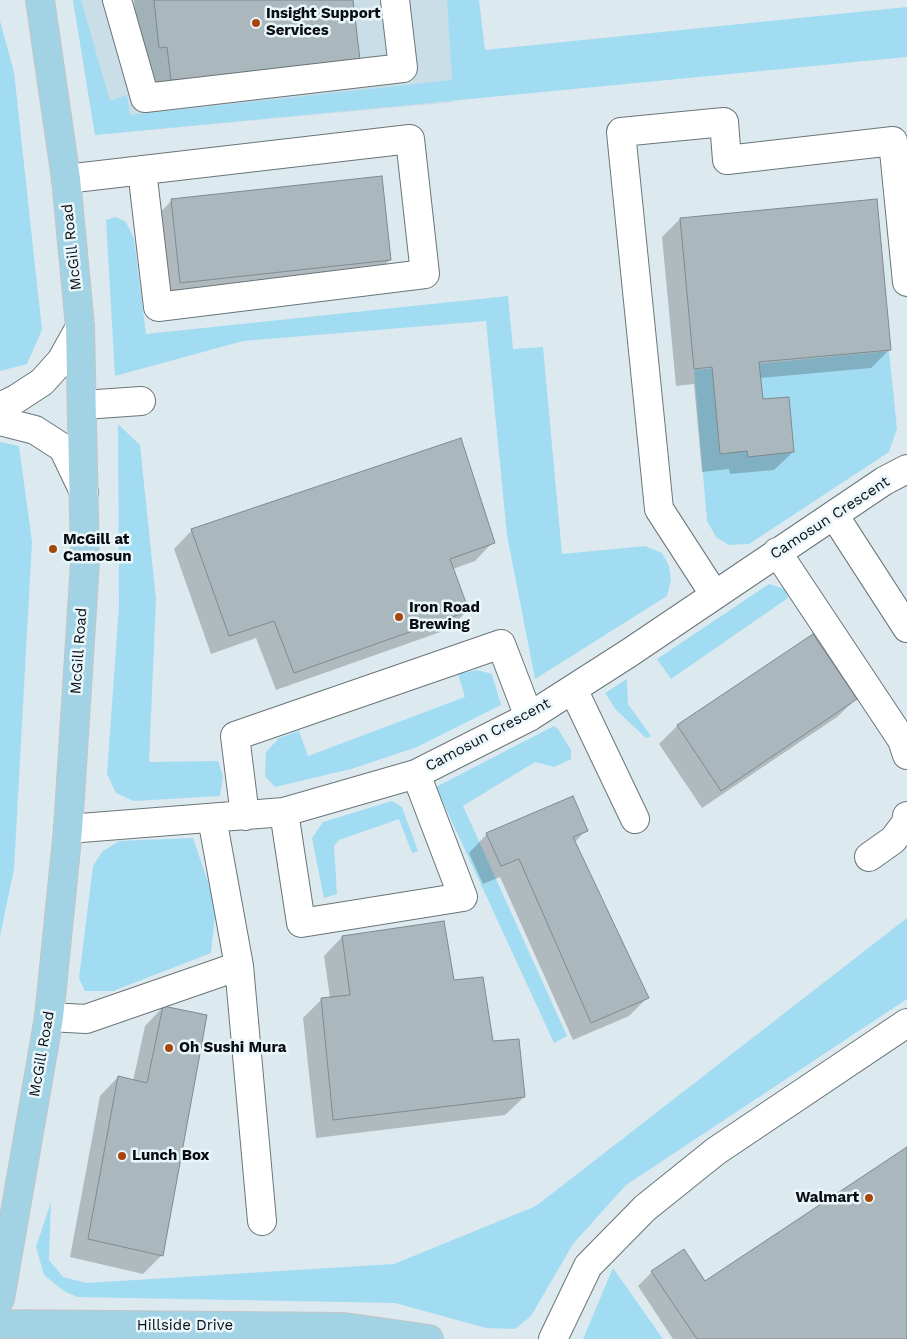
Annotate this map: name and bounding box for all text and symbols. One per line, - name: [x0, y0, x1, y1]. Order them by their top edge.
- place label: Insight Support Services: [266, 5, 380, 40]
- marker: Insight Support Services: [250, 17, 262, 29]
- street label: McGill Road: [59, 203, 85, 291]
- street label: Camosun Crescent: [767, 473, 893, 563]
- place label: McGill at Camosun: [63, 531, 132, 566]
- marker: McGill at Camosun: [47, 543, 59, 555]
- place label: Iron Road Brewing: [409, 599, 480, 634]
- street label: McGill Road: [67, 607, 91, 695]
- marker: Iron Road Brewing: [393, 611, 405, 623]
- street label: Camosun Crescent: [422, 694, 554, 776]
- street label: McGill Road: [26, 1010, 58, 1098]
- place label: Oh Sushi Mura: [179, 1039, 286, 1057]
- marker: Oh Sushi Mura: [163, 1042, 175, 1054]
- place label: Lunch Box: [132, 1147, 209, 1165]
- marker: Lunch Box: [116, 1150, 128, 1162]
- place label: Walmart: [795, 1189, 859, 1207]
- marker: Walmart: [863, 1192, 875, 1204]
- street label: Hillside Drive: [137, 1317, 233, 1335]

